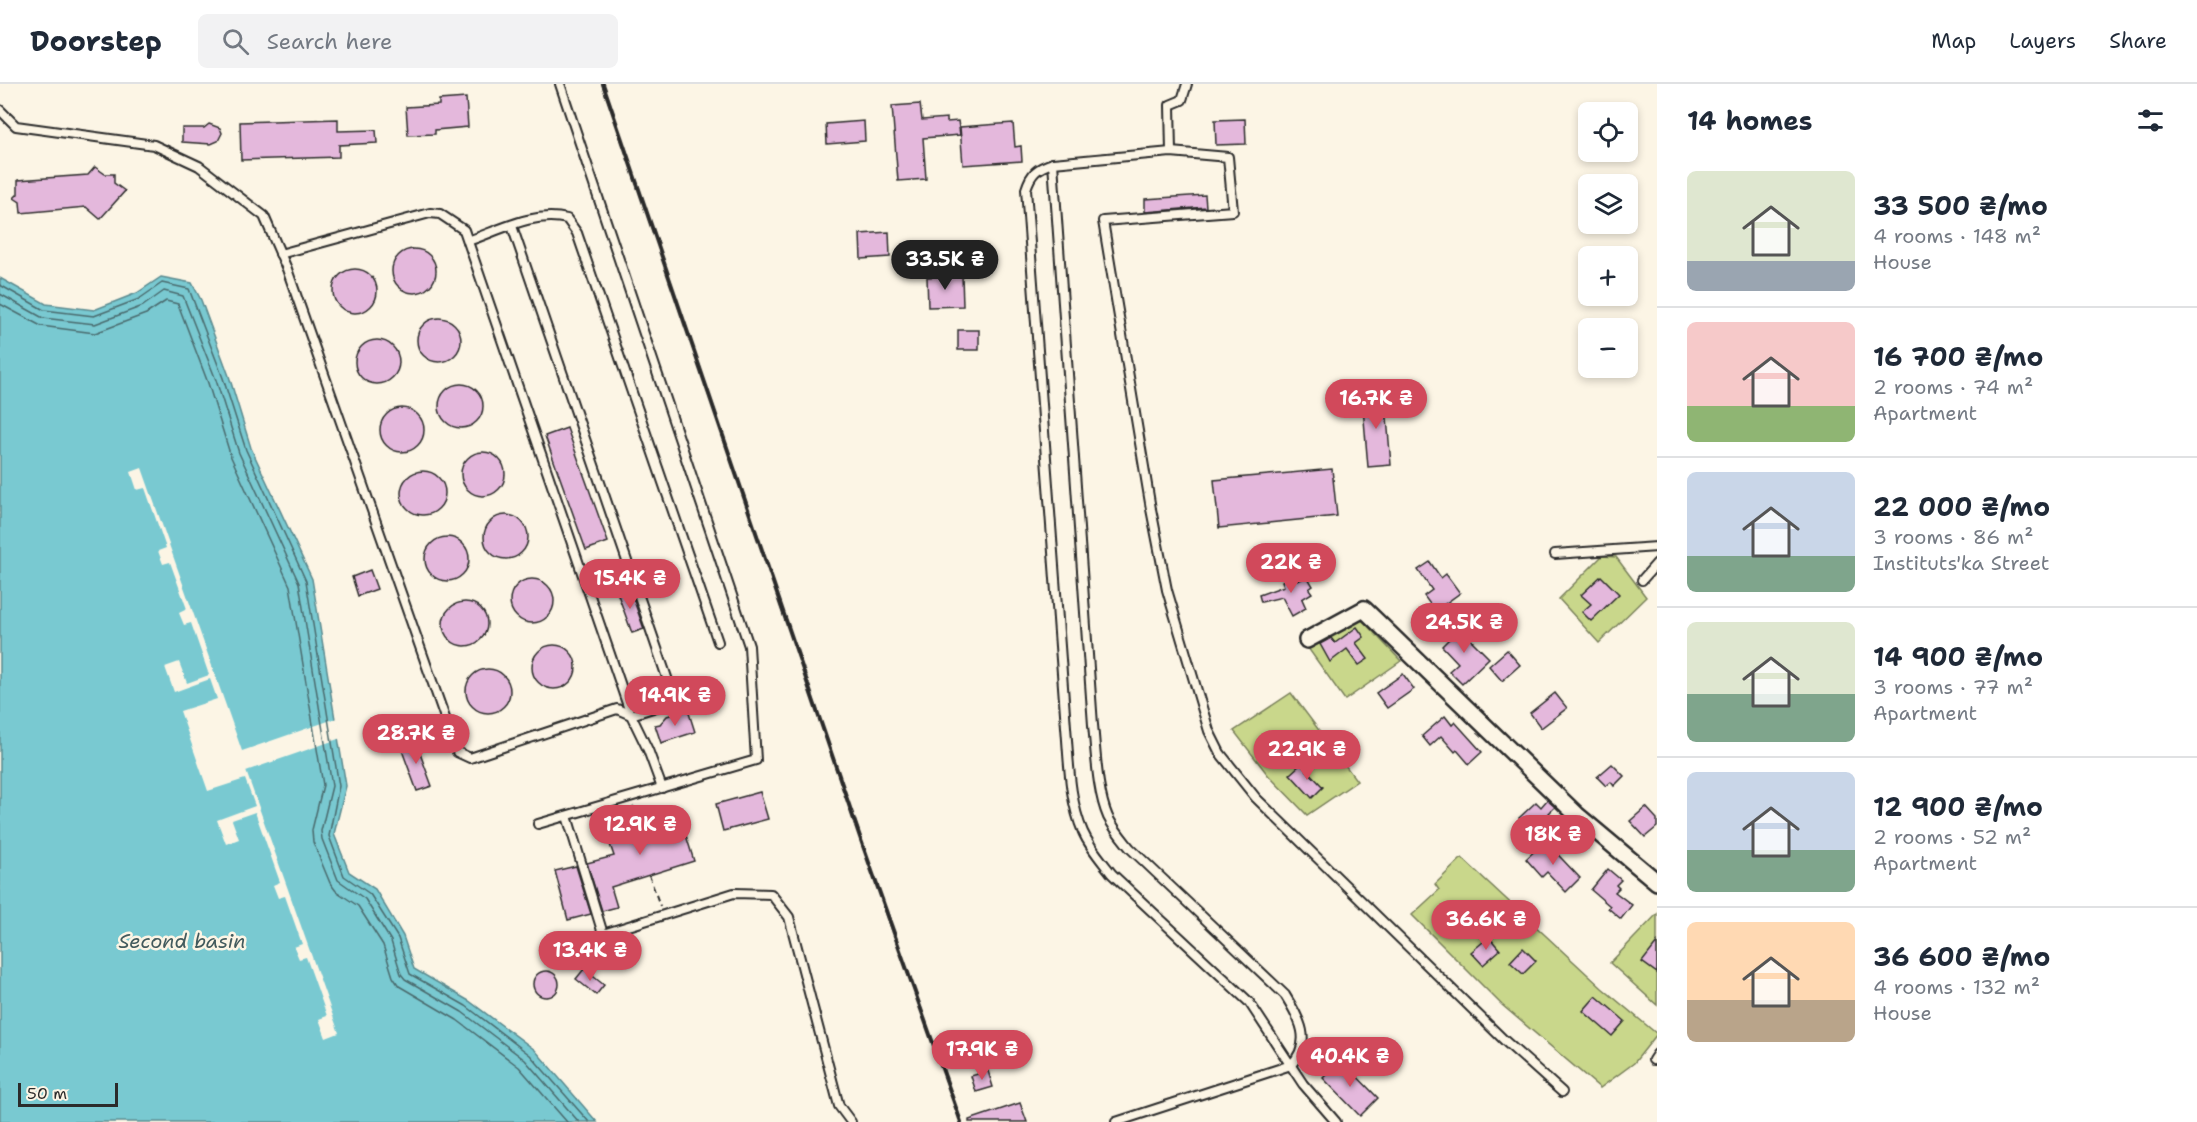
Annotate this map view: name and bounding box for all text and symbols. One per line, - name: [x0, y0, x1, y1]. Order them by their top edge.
- search box: [198, 14, 618, 68]
- text: Doorstep: [30, 22, 162, 60]
- icon: search: [219, 25, 252, 58]
- text: Search here: [267, 27, 393, 56]
- text: Map: [1931, 27, 1976, 55]
- text: Layers: [2009, 27, 2076, 55]
- text: Share: [2109, 27, 2167, 55]
- map controls: [1578, 102, 1638, 378]
- button: locate: [1578, 102, 1638, 162]
- text: 14 homes: [1687, 103, 1813, 138]
- icon: filters: [2134, 104, 2167, 137]
- button: layers: [1578, 174, 1638, 234]
- text: 33 500 ₴/mo: [1873, 188, 2048, 223]
- icon: home: [1735, 195, 1807, 267]
- text: 4 rooms · 148 m²: [1873, 223, 2041, 249]
- pin: 33.5K ₴: [890, 240, 1000, 291]
- text: 33.5K ₴: [905, 246, 985, 272]
- button: +: [1578, 246, 1638, 306]
- text: House: [1873, 249, 1932, 275]
- button: −: [1578, 318, 1638, 378]
- text: 16 700 ₴/mo: [1873, 339, 2043, 374]
- icon: home: [1735, 346, 1807, 418]
- text: 2 rooms · 74 m²: [1873, 374, 2033, 400]
- pin: 16.7K ₴: [1321, 379, 1431, 430]
- text: 16.7K ₴: [1339, 385, 1413, 411]
- text: Apartment: [1873, 400, 1977, 426]
- text: 22 000 ₴/mo: [1873, 489, 2050, 524]
- icon: home: [1735, 496, 1807, 568]
- text: 3 rooms · 86 m²: [1873, 524, 2033, 550]
- pin: 22K ₴: [1249, 543, 1333, 594]
- text: 22K ₴: [1260, 549, 1322, 575]
- text: Instituts'ka Street: [1873, 550, 2050, 576]
- pin: 15.4K ₴: [575, 559, 685, 610]
- text: 15.4K ₴: [593, 565, 667, 591]
- pin: 24.5K ₴: [1409, 603, 1519, 654]
- text: 24.5K ₴: [1425, 609, 1503, 635]
- text: 14 900 ₴/mo: [1873, 639, 2043, 674]
- icon: home: [1735, 646, 1807, 718]
- text: 3 rooms · 77 m²: [1873, 674, 2033, 700]
- pin: 14.9K ₴: [620, 676, 730, 727]
- text: 14.9K ₴: [639, 682, 711, 708]
- text: Apartment: [1873, 700, 1977, 726]
- pin: 28.7K ₴: [361, 714, 471, 765]
- text: 28.7K ₴: [377, 720, 455, 746]
- pin: 22.9K ₴: [1252, 730, 1362, 781]
- text: 22.9K ₴: [1268, 736, 1346, 762]
- text: 12 900 ₴/mo: [1873, 789, 2043, 824]
- icon: home: [1735, 796, 1807, 868]
- pin: 12.9K ₴: [585, 805, 695, 856]
- text: 12.9K ₴: [603, 811, 677, 837]
- pin: 18K ₴: [1511, 815, 1595, 866]
- text: 18K ₴: [1524, 821, 1582, 847]
- text: 2 rooms · 52 m²: [1873, 824, 2031, 850]
- text: Apartment: [1873, 850, 1977, 876]
- pin: 36.6K ₴: [1431, 900, 1541, 951]
- text: 36.6K ₴: [1445, 906, 1527, 932]
- water label: Second basin: [118, 928, 246, 954]
- pin: 13.4K ₴: [535, 931, 645, 982]
- text: 13.4K ₴: [553, 937, 627, 963]
- text: 36 600 ₴/mo: [1873, 939, 2050, 974]
- icon: home: [1735, 946, 1807, 1018]
- text: 4 rooms · 132 m²: [1873, 974, 2040, 1000]
- text: House: [1873, 1000, 1932, 1026]
- pin: 17.9K ₴: [927, 1030, 1037, 1081]
- text: 17.9K ₴: [946, 1036, 1018, 1062]
- pin: 40.4K ₴: [1295, 1037, 1405, 1088]
- text: 40.4K ₴: [1310, 1043, 1390, 1069]
- scale bar: [18, 1080, 118, 1108]
- text: 50 m: [27, 1083, 67, 1104]

